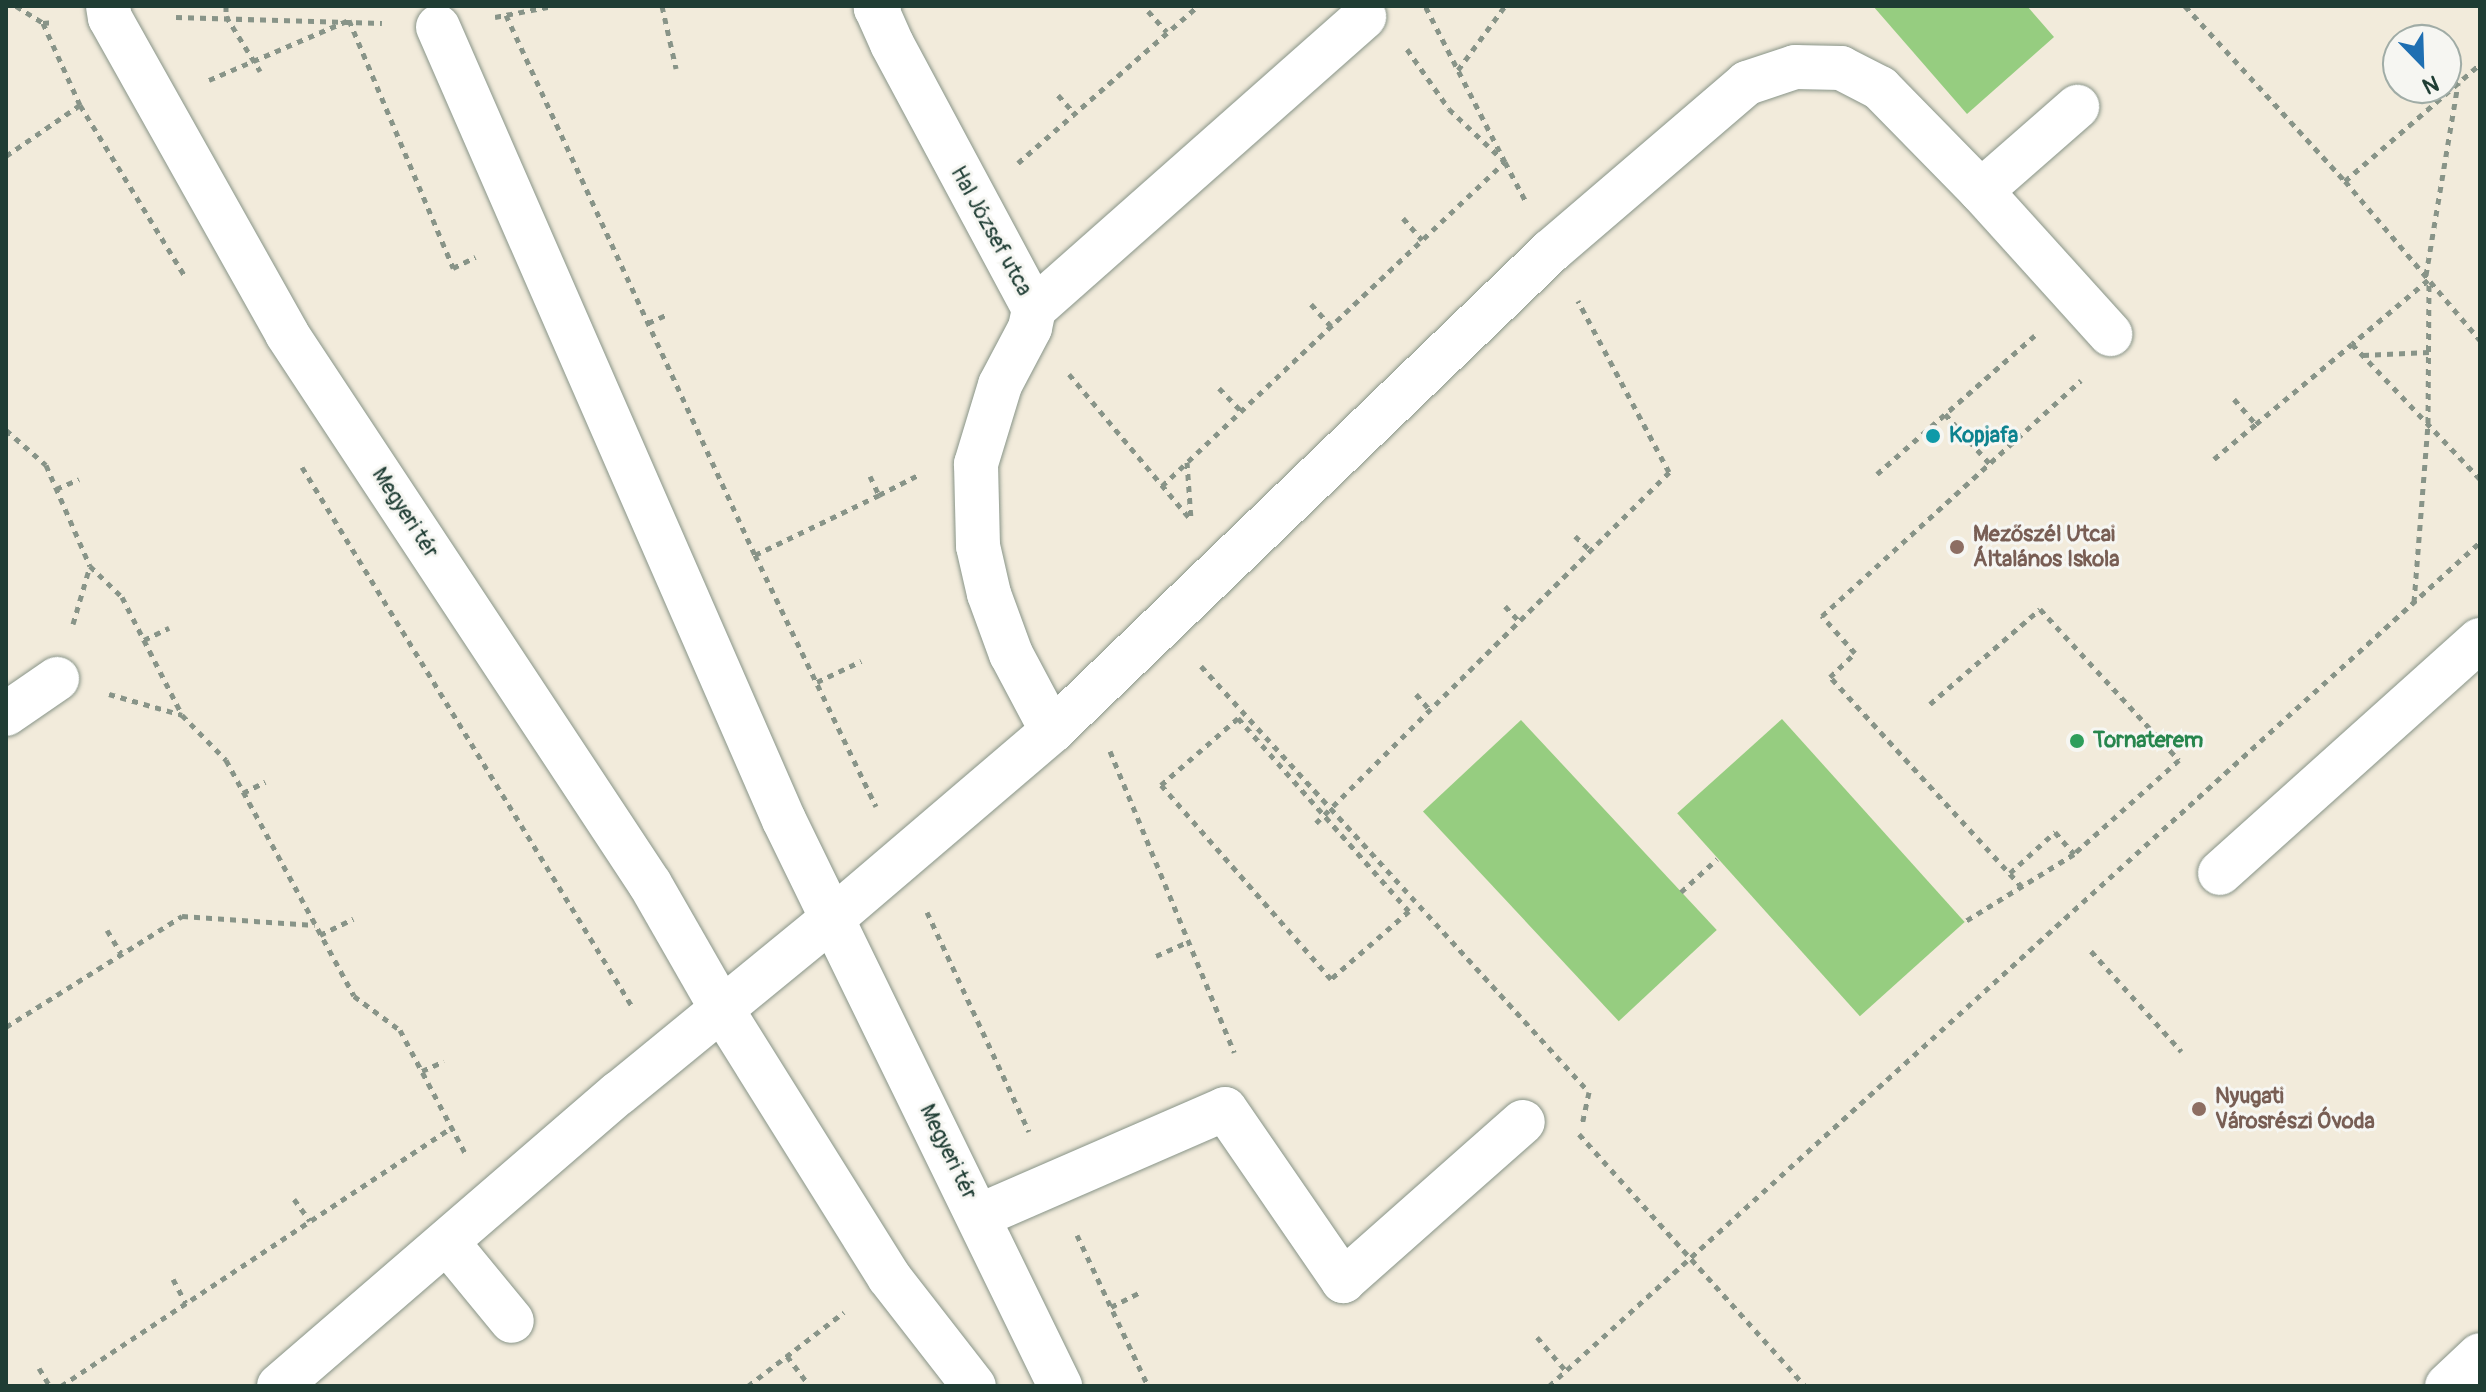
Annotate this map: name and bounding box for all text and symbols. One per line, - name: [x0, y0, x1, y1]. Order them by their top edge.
- north arrow: [2382, 24, 2462, 104]
- text: N: [2418, 68, 2443, 100]
- street label: Hal József utca: [945, 162, 1037, 300]
- place label: Kopjafa: [1949, 423, 2018, 449]
- marker: Kopjafa: [1924, 427, 1942, 445]
- street label: Megyeri tér: [366, 463, 444, 563]
- place label: Mezőszél Utcai Általános Iskola: [1973, 521, 2119, 572]
- marker: Mezőszél Utcai Általános Iskola: [1948, 538, 1966, 556]
- place label: Tornaterem: [2093, 728, 2203, 754]
- marker: Tornaterem: [2068, 732, 2086, 750]
- place label: Nyugati Városrészi Óvoda: [2215, 1083, 2375, 1134]
- street label: Megyeri tér: [914, 1100, 982, 1204]
- marker: Nyugati Városrészi Óvoda: [2190, 1100, 2208, 1118]

